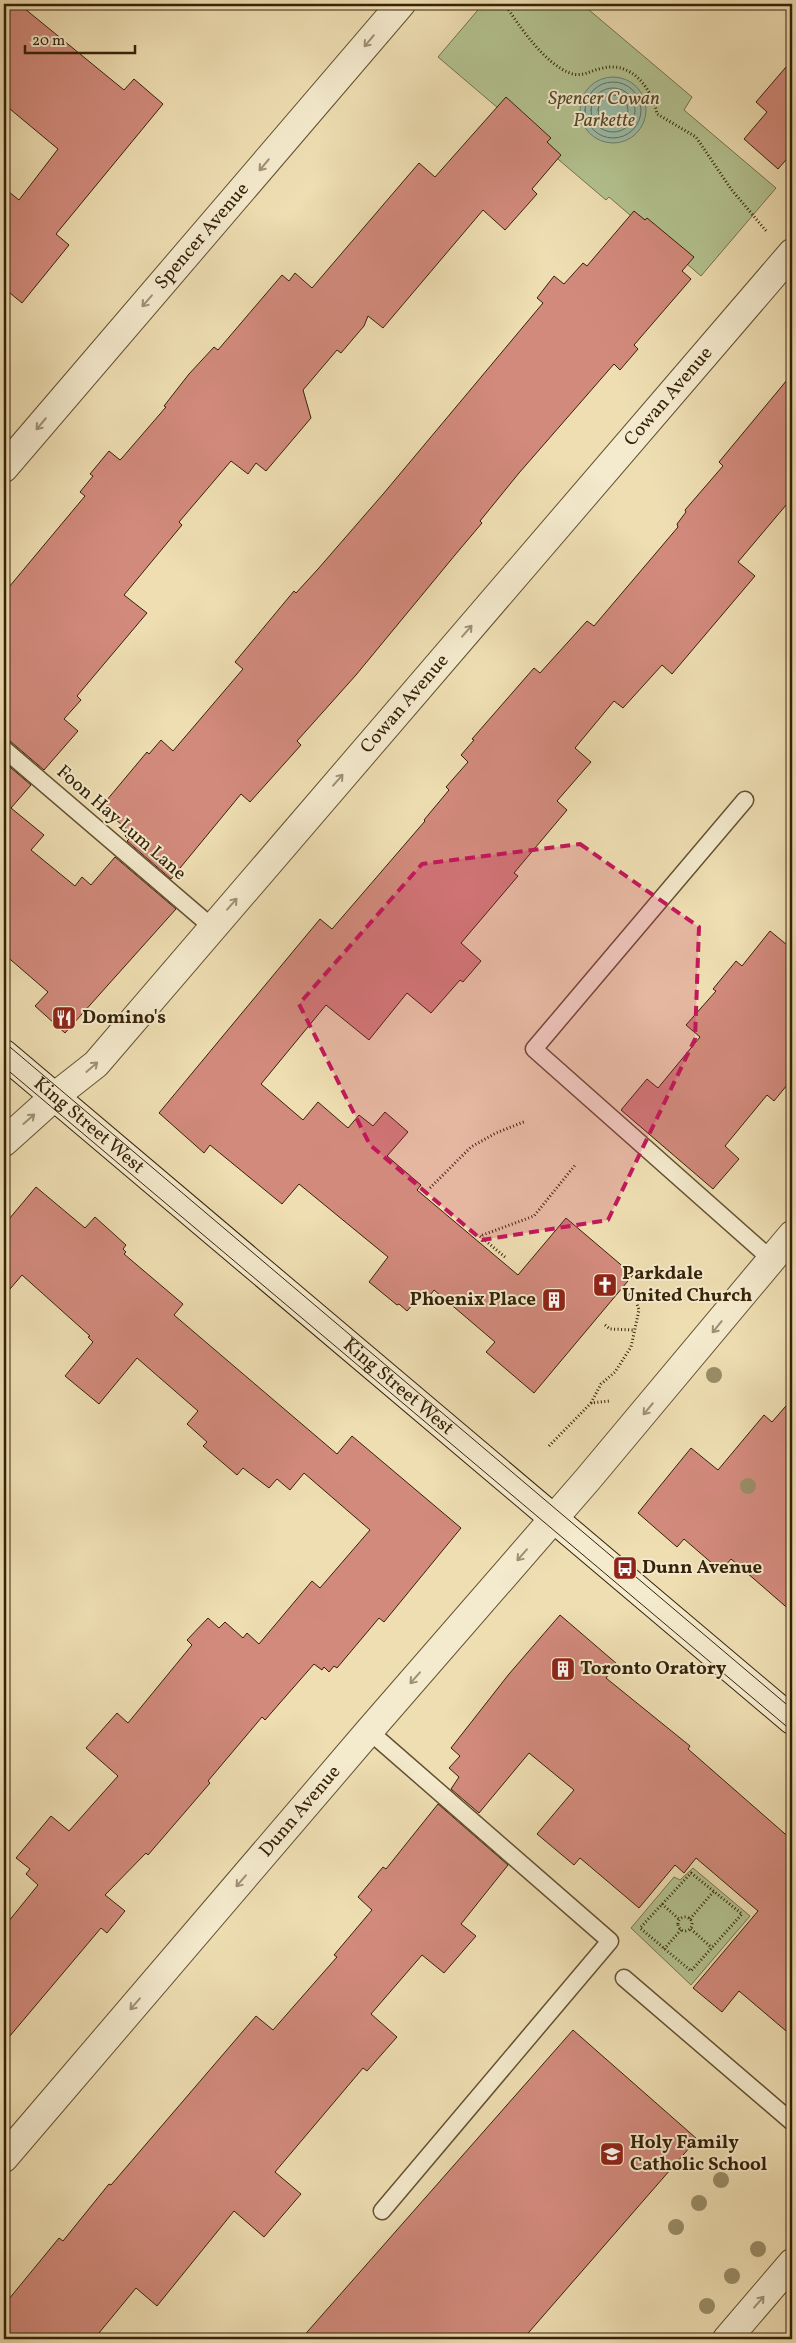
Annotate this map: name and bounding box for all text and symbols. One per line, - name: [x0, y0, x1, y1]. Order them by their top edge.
- scale bar: [25, 22, 135, 54]
- text: 20 m: [32, 31, 65, 52]
- one-way arrow: [364, 34, 375, 47]
- park label: Spencer Cowan Parkette: [548, 86, 660, 134]
- one-way arrow: [258, 158, 270, 171]
- street label: Spencer Avenue: [149, 177, 255, 295]
- one-way arrow: [141, 295, 152, 308]
- street label: Cowan Avenue: [618, 341, 719, 452]
- one-way arrow: [35, 418, 46, 431]
- one-way arrow: [461, 624, 473, 637]
- street label: Cowan Avenue: [355, 649, 455, 760]
- street label: Foon Hay Lum Lane: [51, 759, 191, 887]
- one-way arrow: [332, 774, 344, 787]
- one-way arrow: [226, 897, 238, 910]
- restaurant icon: Domino's: [51, 1005, 77, 1031]
- place label: Domino's: [82, 1005, 166, 1031]
- one-way arrow: [86, 1061, 99, 1072]
- street label: King Street West: [28, 1071, 150, 1180]
- one-way arrow: [22, 1113, 35, 1125]
- place label: Parkdale United Church: [622, 1261, 752, 1309]
- church icon: Parkdale United Church: [592, 1272, 618, 1298]
- place label: Phoenix Place: [410, 1287, 536, 1313]
- building icon: Phoenix Place: [541, 1287, 567, 1313]
- one-way arrow: [711, 1320, 722, 1333]
- street label: King Street West: [337, 1333, 459, 1442]
- one-way arrow: [642, 1402, 653, 1415]
- one-way arrow: [516, 1549, 527, 1562]
- bus stop icon: Dunn Avenue: [612, 1555, 638, 1581]
- place label: Dunn Avenue: [642, 1555, 762, 1581]
- building icon: Toronto Oratory: [550, 1656, 576, 1682]
- place label: Toronto Oratory: [580, 1656, 727, 1682]
- one-way arrow: [409, 1671, 421, 1684]
- street label: Dunn Avenue: [254, 1760, 347, 1863]
- one-way arrow: [236, 1874, 247, 1887]
- one-way arrow: [130, 1998, 141, 2011]
- place label: Holy Family Catholic School: [630, 2130, 767, 2178]
- school or university icon: Holy Family Catholic School: [599, 2141, 625, 2167]
- one-way arrow: [753, 2296, 765, 2309]

